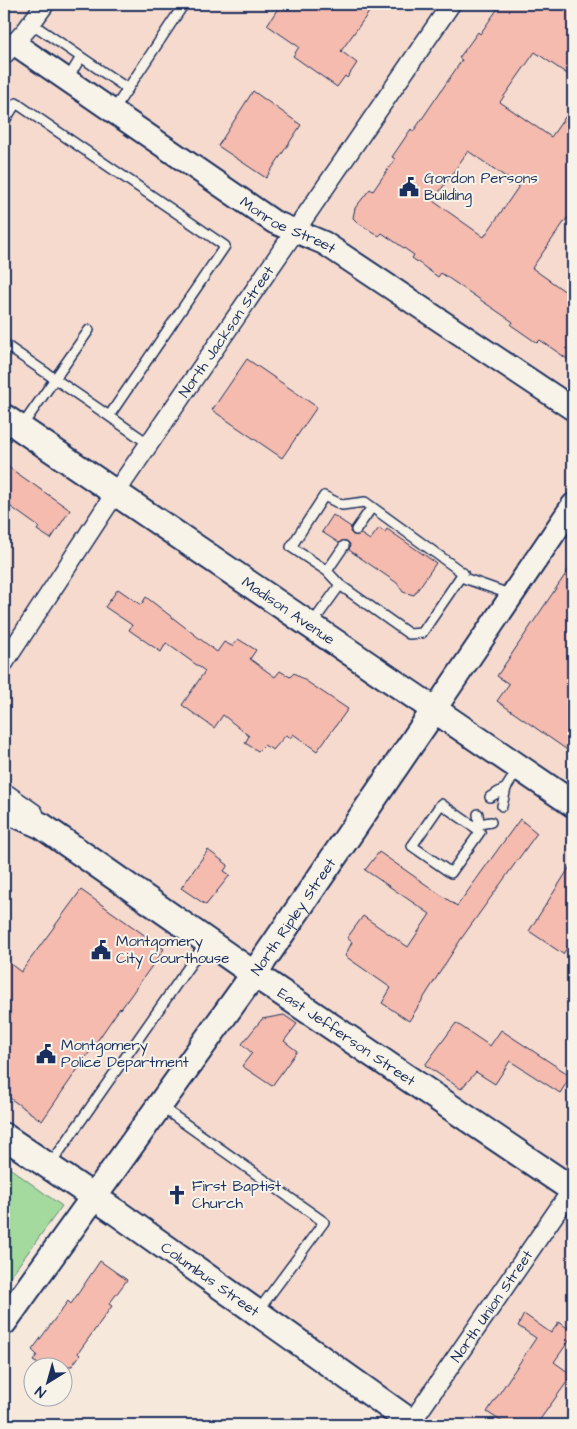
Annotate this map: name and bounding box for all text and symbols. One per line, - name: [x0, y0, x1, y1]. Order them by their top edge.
- place label: Gordon Persons Building: [424, 168, 538, 207]
- public building icon: Gordon Persons Building: [398, 176, 420, 198]
- street label: Monroe Street: [236, 191, 340, 259]
- street label: North Jackson Street: [173, 261, 279, 402]
- street label: Madison Avenue: [238, 571, 339, 650]
- street label: North Ripley Street: [246, 854, 341, 980]
- place label: Montgomery City Courthouse: [116, 931, 229, 970]
- public building icon: Montgomery City Courthouse: [90, 939, 112, 961]
- street label: East Jefferson Street: [274, 983, 420, 1091]
- place label: Montgomery Police Department: [61, 1035, 189, 1073]
- public building icon: Montgomery Police Department: [35, 1043, 57, 1065]
- place label: First Baptist Church: [192, 1176, 281, 1214]
- church icon: First Baptist Church: [166, 1184, 188, 1206]
- street label: Columbus Street: [157, 1237, 264, 1321]
- street label: North Union Street: [445, 1246, 538, 1366]
- north arrow: [22, 1356, 72, 1406]
- text: N: [31, 1381, 50, 1402]

